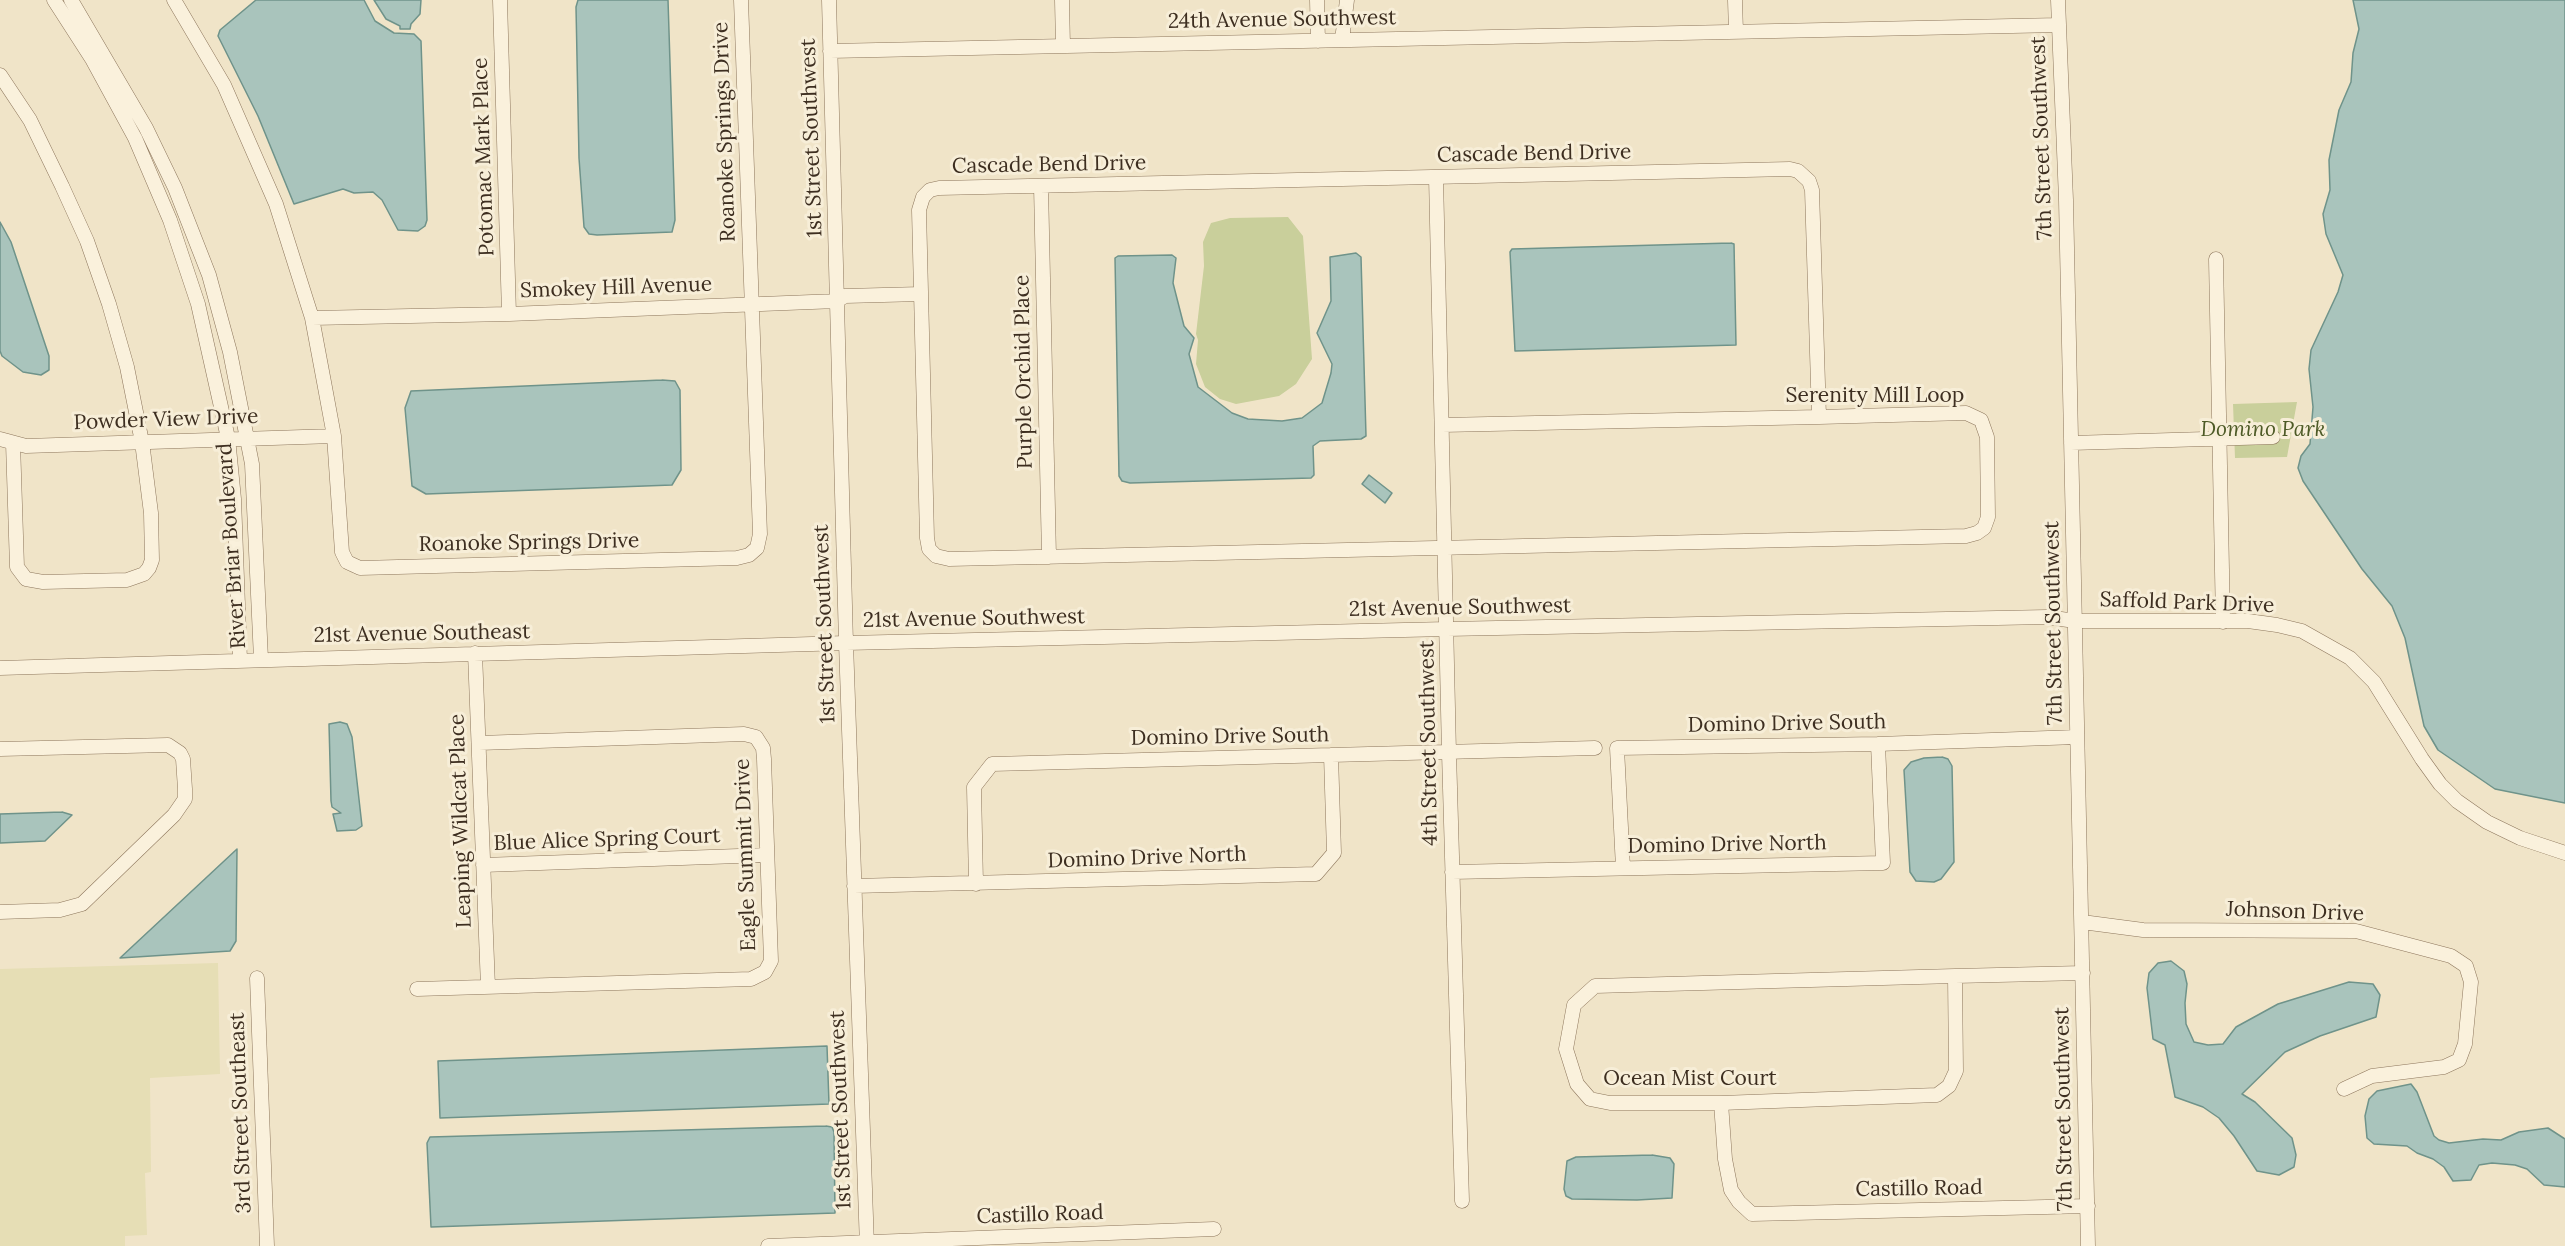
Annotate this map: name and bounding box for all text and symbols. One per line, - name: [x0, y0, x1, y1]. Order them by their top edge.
- street label: 24th Avenue Southwest: [1168, 5, 1396, 35]
- street label: Roanoke Springs Drive: [709, 21, 741, 243]
- street label: 7th Street Southwest: [2026, 36, 2058, 240]
- street label: 1st Street Southwest: [796, 38, 828, 238]
- street label: Potomac Mark Place: [468, 57, 500, 257]
- street label: Cascade Bend Drive: [1437, 140, 1631, 168]
- street label: Cascade Bend Drive: [952, 151, 1146, 179]
- street label: Smokey Hill Avenue: [520, 272, 712, 304]
- street label: Purple Orchid Place: [1010, 275, 1038, 469]
- street label: Serenity Mill Loop: [1786, 383, 1964, 409]
- street label: Powder View Drive: [73, 404, 259, 436]
- park label: Domino Park: [2200, 417, 2326, 443]
- street label: River Briar Boulevard: [212, 442, 252, 650]
- street label: 7th Street Southwest: [2040, 521, 2068, 725]
- street label: 1st Street Southwest: [809, 524, 841, 724]
- street label: Roanoke Springs Drive: [418, 528, 640, 558]
- street label: Saffold Park Drive: [2099, 587, 2275, 619]
- street label: 21st Avenue Southwest: [1349, 593, 1571, 623]
- street label: 21st Avenue Southwest: [863, 604, 1085, 634]
- street label: 21st Avenue Southeast: [314, 620, 530, 648]
- street label: 4th Street Southwest: [1415, 640, 1443, 846]
- street label: Domino Drive South: [1687, 710, 1887, 738]
- street label: Leaping Wildcat Place: [445, 713, 477, 929]
- street label: Domino Drive South: [1130, 723, 1330, 751]
- street label: Eagle Summit Drive: [730, 758, 762, 952]
- street label: Blue Alice Spring Court: [493, 823, 721, 857]
- street label: Domino Drive North: [1627, 831, 1827, 859]
- street label: Domino Drive North: [1047, 842, 1247, 874]
- street label: Johnson Drive: [2226, 897, 2364, 927]
- street label: 7th Street Southwest: [2050, 1007, 2078, 1211]
- street label: 1st Street Southwest: [825, 1010, 857, 1210]
- street label: 3rd Street Southeast: [225, 1012, 257, 1214]
- street label: Ocean Mist Court: [1603, 1066, 1777, 1092]
- street label: Castillo Road: [1855, 1175, 1983, 1203]
- street label: Castillo Road: [976, 1200, 1104, 1230]

